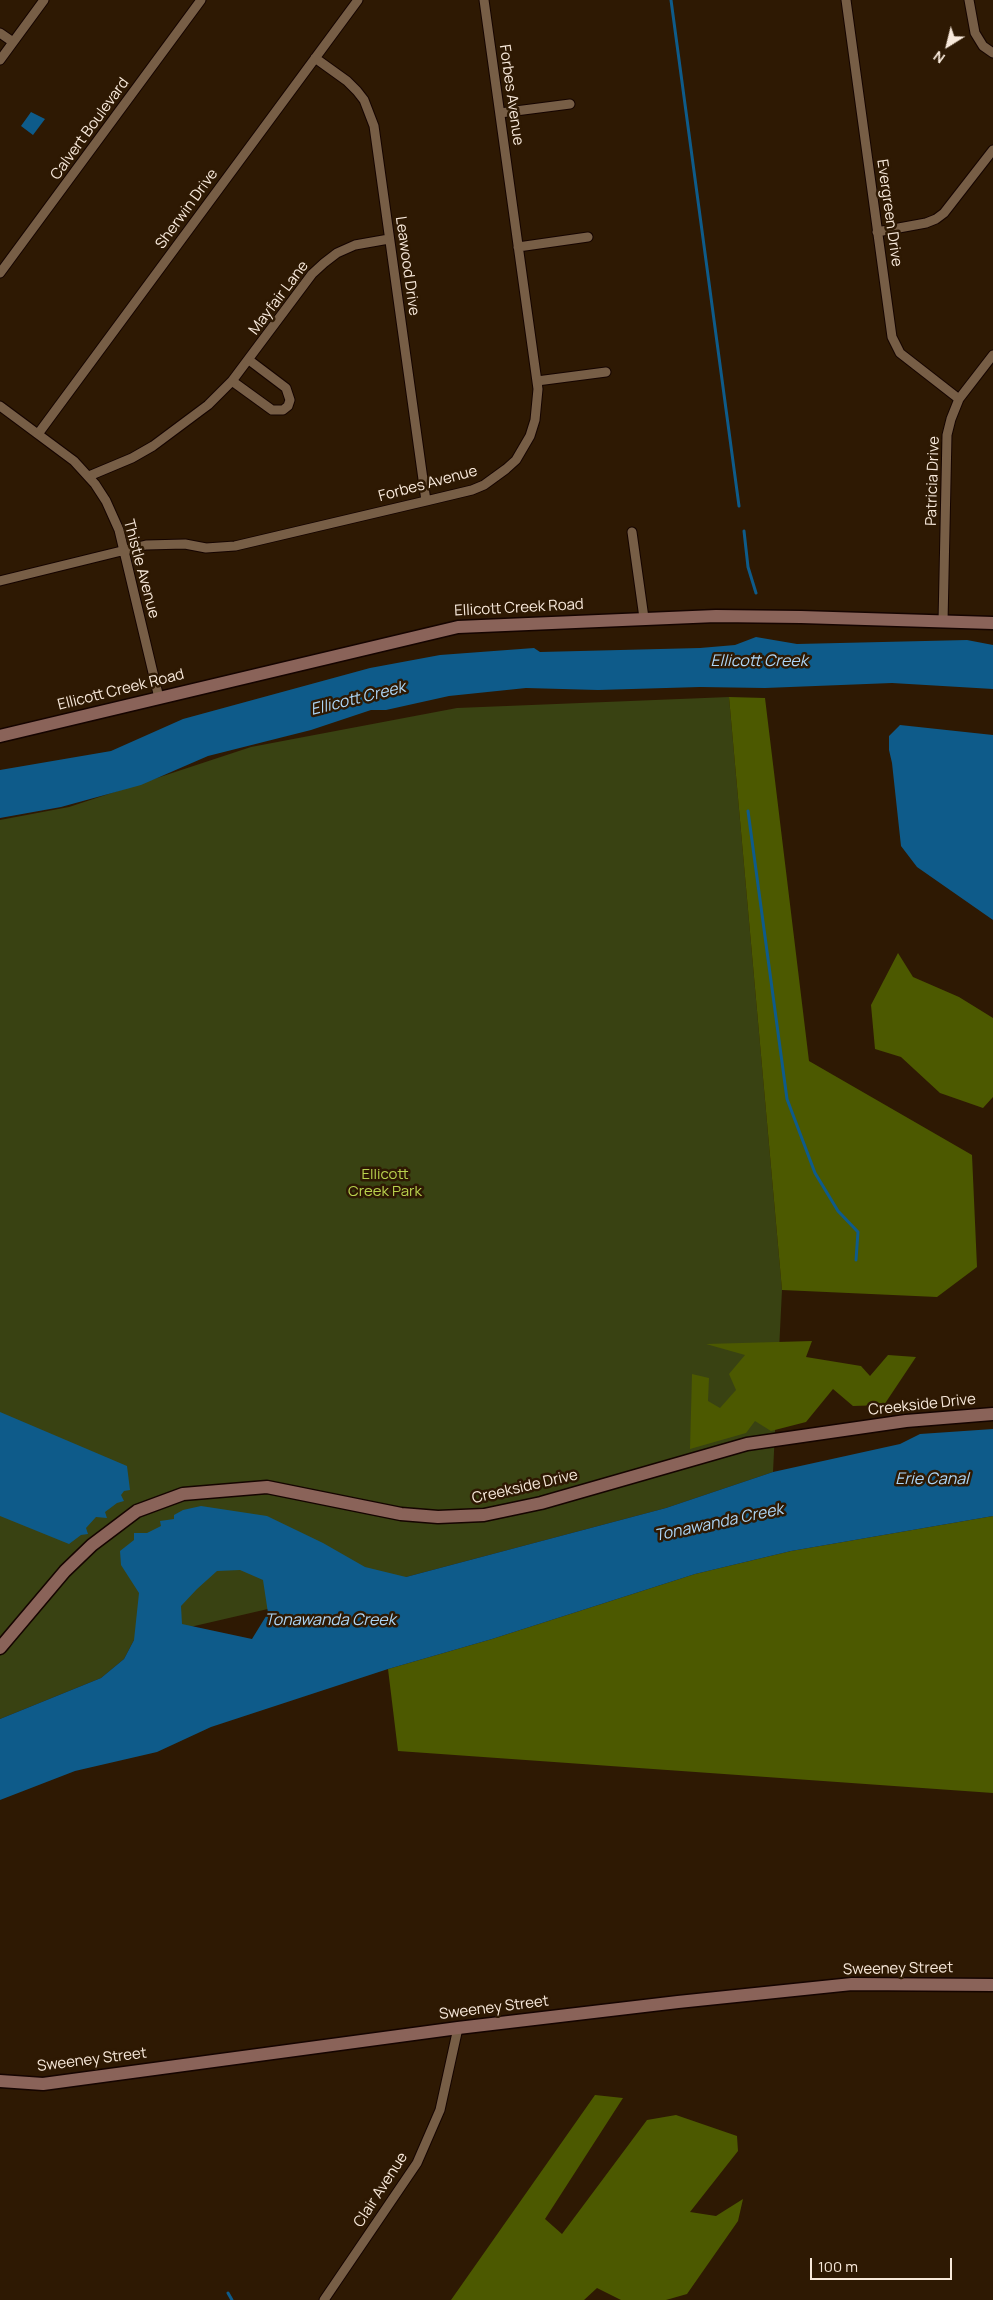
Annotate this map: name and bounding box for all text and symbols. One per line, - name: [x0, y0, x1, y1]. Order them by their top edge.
- north arrow: [923, 20, 973, 70]
- street label: Forbes Avenue: [495, 44, 527, 146]
- text: N: [929, 47, 949, 68]
- street label: Calvert Boulevard: [47, 74, 133, 184]
- street label: Evergreen Drive: [873, 158, 905, 268]
- street label: Sherwin Drive: [152, 166, 222, 252]
- street label: Leawood Drive: [391, 215, 423, 317]
- street label: Mayfair Lane: [245, 257, 313, 339]
- street label: Patricia Drive: [922, 436, 944, 526]
- street label: Forbes Avenue: [377, 462, 479, 506]
- street label: Thistle Avenue: [119, 517, 163, 621]
- street label: Ellicott Creek Road: [454, 596, 584, 620]
- water label: Ellicott Creek: [710, 652, 808, 672]
- street label: Ellicott Creek Road: [56, 666, 186, 714]
- water label: Ellicott Creek: [309, 678, 407, 720]
- park label: Ellicott Creek Park: [348, 1166, 422, 1201]
- street label: Creekside Drive: [867, 1390, 977, 1420]
- street label: Creekside Drive: [470, 1466, 580, 1508]
- water label: Erie Canal: [895, 1470, 969, 1490]
- water label: Tonawanda Creek: [653, 1500, 785, 1546]
- water label: Tonawanda Creek: [264, 1611, 396, 1631]
- street label: Sweeney Street: [843, 1959, 953, 1979]
- street label: Sweeney Street: [438, 1992, 550, 2024]
- street label: Sweeney Street: [36, 2044, 148, 2076]
- street label: Clair Avenue: [350, 2149, 412, 2231]
- scale bar: [813, 2248, 956, 2280]
- text: 100 m: [818, 2256, 858, 2277]

